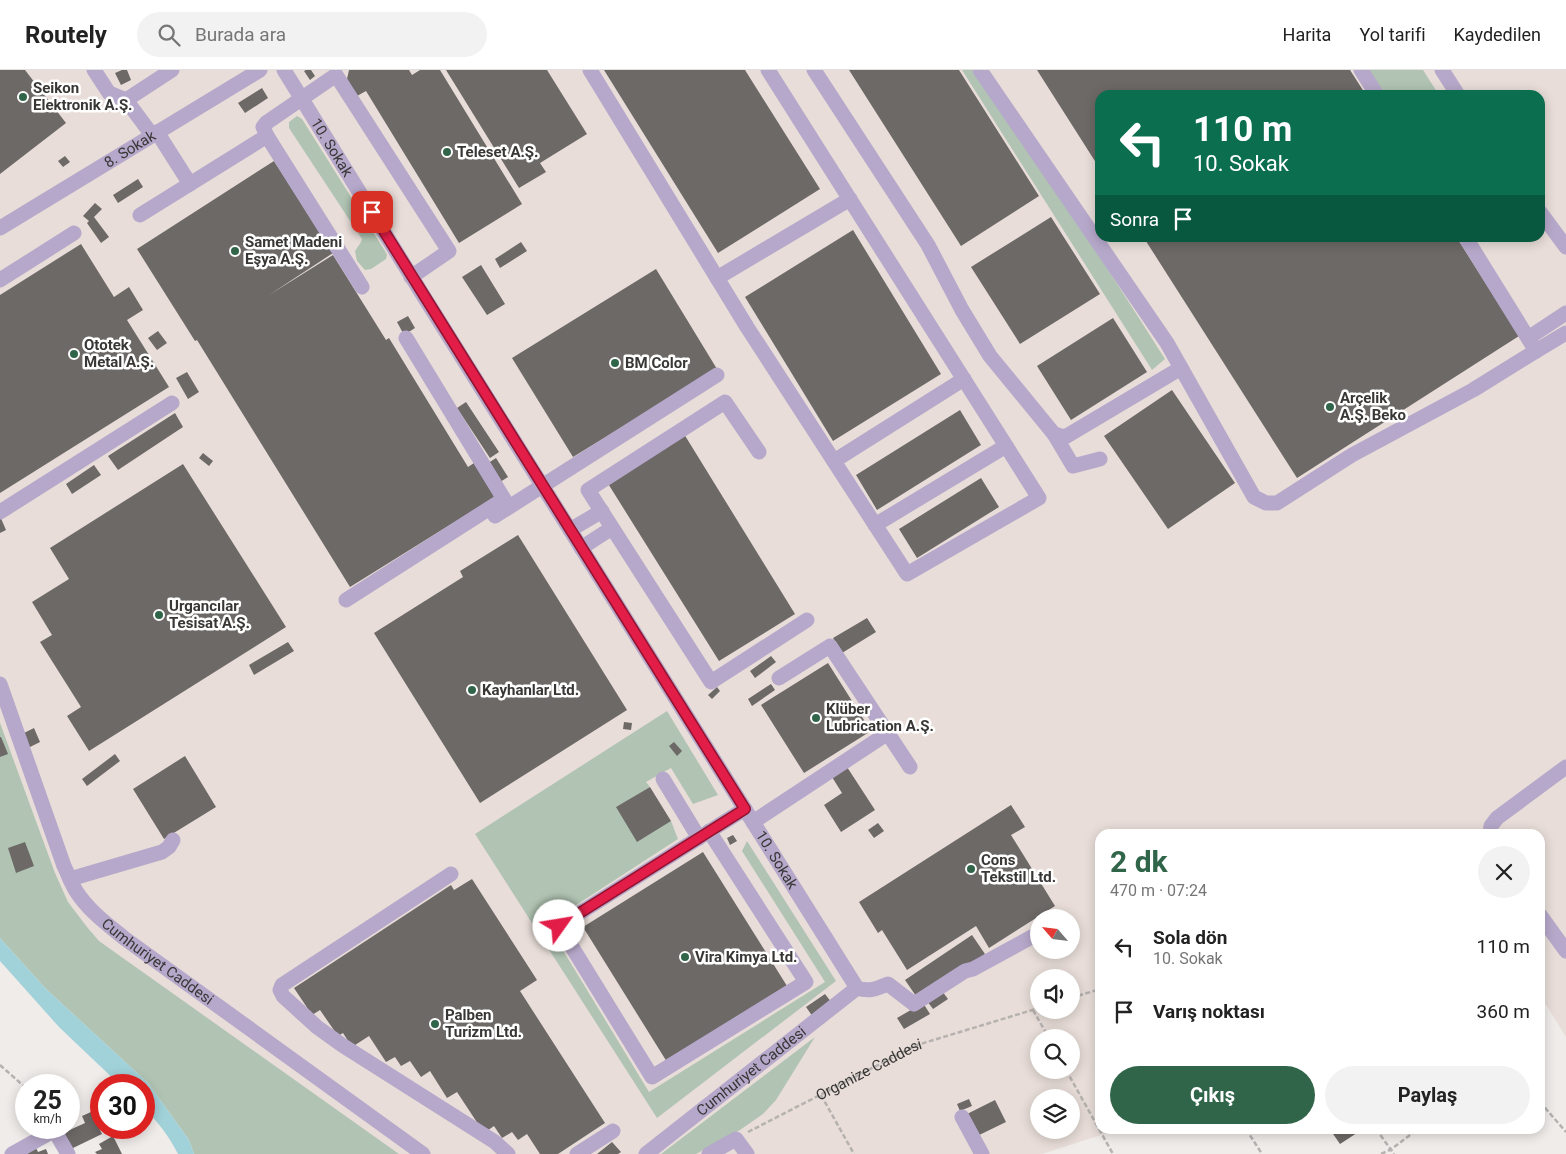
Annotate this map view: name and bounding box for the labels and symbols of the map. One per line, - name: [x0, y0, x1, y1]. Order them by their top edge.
- place label: Seikon Elektronik A.Ş.: [33, 79, 132, 114]
- marker: Seikon Elektronik A.Ş.: [17, 91, 29, 103]
- street label: 10. Sokak: [307, 115, 357, 180]
- street label: 8. Sokak: [101, 126, 159, 172]
- place label: Teleset A.Ş.: [457, 143, 538, 161]
- marker: Teleset A.Ş.: [441, 146, 453, 158]
- pin: [351, 191, 393, 233]
- place label: Samet Madeni Eşya A.Ş.: [245, 233, 342, 268]
- marker: Samet Madeni Eşya A.Ş.: [229, 245, 241, 257]
- place label: Ototek Metal A.Ş.: [84, 336, 154, 371]
- marker: Ototek Metal A.Ş.: [68, 348, 80, 360]
- place label: BM Color: [625, 354, 688, 372]
- marker: BM Color: [609, 357, 621, 369]
- place label: Arçelik A.Ş. Beko: [1340, 389, 1406, 424]
- marker: Arçelik A.Ş. Beko: [1324, 401, 1336, 413]
- place label: Urgancılar Tesisat A.Ş.: [169, 597, 250, 632]
- marker: Urgancılar Tesisat A.Ş.: [153, 609, 165, 621]
- place label: Kayhanlar Ltd.: [482, 681, 579, 699]
- marker: Kayhanlar Ltd.: [466, 684, 478, 696]
- place label: Klüber Lubrication A.Ş.: [826, 700, 934, 735]
- marker: Klüber Lubrication A.Ş.: [810, 712, 822, 724]
- street label: 10. Sokak: [752, 827, 802, 893]
- place label: Cons Tekstil Ltd.: [981, 851, 1056, 886]
- marker: Cons Tekstil Ltd.: [965, 863, 977, 875]
- position arrow: [532, 899, 584, 951]
- north arrow: [1030, 909, 1080, 959]
- street label: Cumhuriyet Caddesi: [98, 914, 217, 1009]
- place label: Vira Kimya Ltd.: [695, 948, 797, 966]
- marker: Vira Kimya Ltd.: [679, 951, 691, 963]
- place label: Palben Turizm Ltd.: [445, 1006, 522, 1041]
- marker: Palben Turizm Ltd.: [429, 1018, 441, 1030]
- street label: Cumhuriyet Caddesi: [693, 1023, 810, 1120]
- street label: Organize Caddesi: [813, 1035, 924, 1105]
- speed limit sign: 30: [90, 1074, 155, 1139]

